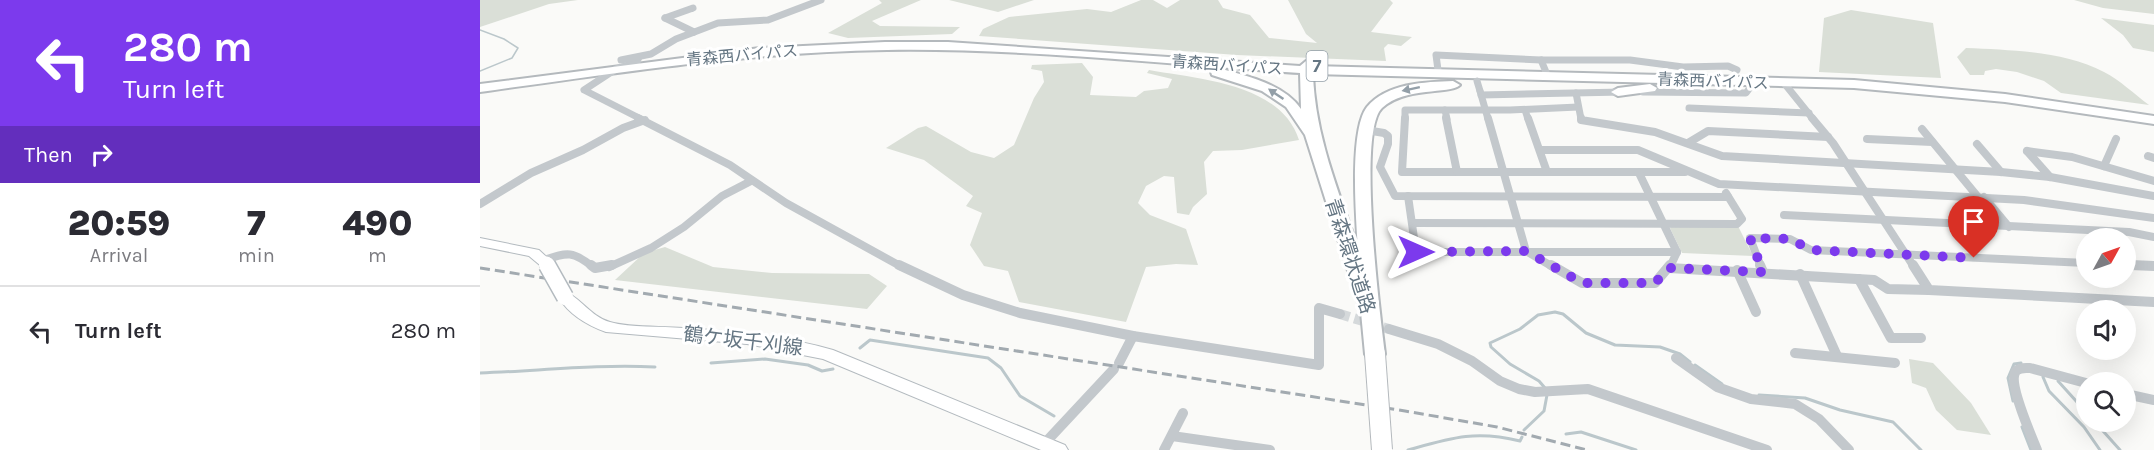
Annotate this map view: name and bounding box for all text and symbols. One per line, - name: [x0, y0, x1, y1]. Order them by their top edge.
- text: 280 m: [123, 22, 253, 72]
- icon: left: [24, 24, 102, 102]
- street label: 青森西バイパス: [686, 41, 798, 69]
- road number: 7: [1306, 51, 1328, 81]
- street label: 青森西バイパス: [1171, 52, 1283, 78]
- street label: 青森西バイパス: [1657, 70, 1769, 92]
- text: Turn left: [123, 73, 224, 105]
- one-way arrow: [1402, 85, 1420, 95]
- one-way arrow: [1267, 88, 1284, 99]
- icon: right: [85, 138, 118, 171]
- text: Then: [24, 142, 73, 168]
- street label: 青森環状道路: [1321, 195, 1379, 317]
- pin: [1948, 196, 1999, 258]
- text: 20:59: [68, 202, 170, 244]
- text: 7: [247, 202, 266, 244]
- text: 490: [342, 202, 412, 244]
- icon: arrive: [1957, 205, 1990, 238]
- position arrow: [1384, 220, 1448, 284]
- north arrow: [2076, 228, 2136, 288]
- map controls: [2076, 228, 2136, 432]
- text: Arrival: [90, 244, 148, 267]
- text: min: [238, 244, 275, 267]
- text: m: [368, 244, 387, 267]
- button: sound: [2076, 300, 2136, 360]
- icon: left: [24, 315, 57, 348]
- text: Turn left: [75, 318, 162, 344]
- text: 280 m: [391, 318, 456, 344]
- street label: 鶴ケ坂千刈線: [682, 322, 804, 360]
- button: search: [2076, 372, 2136, 432]

